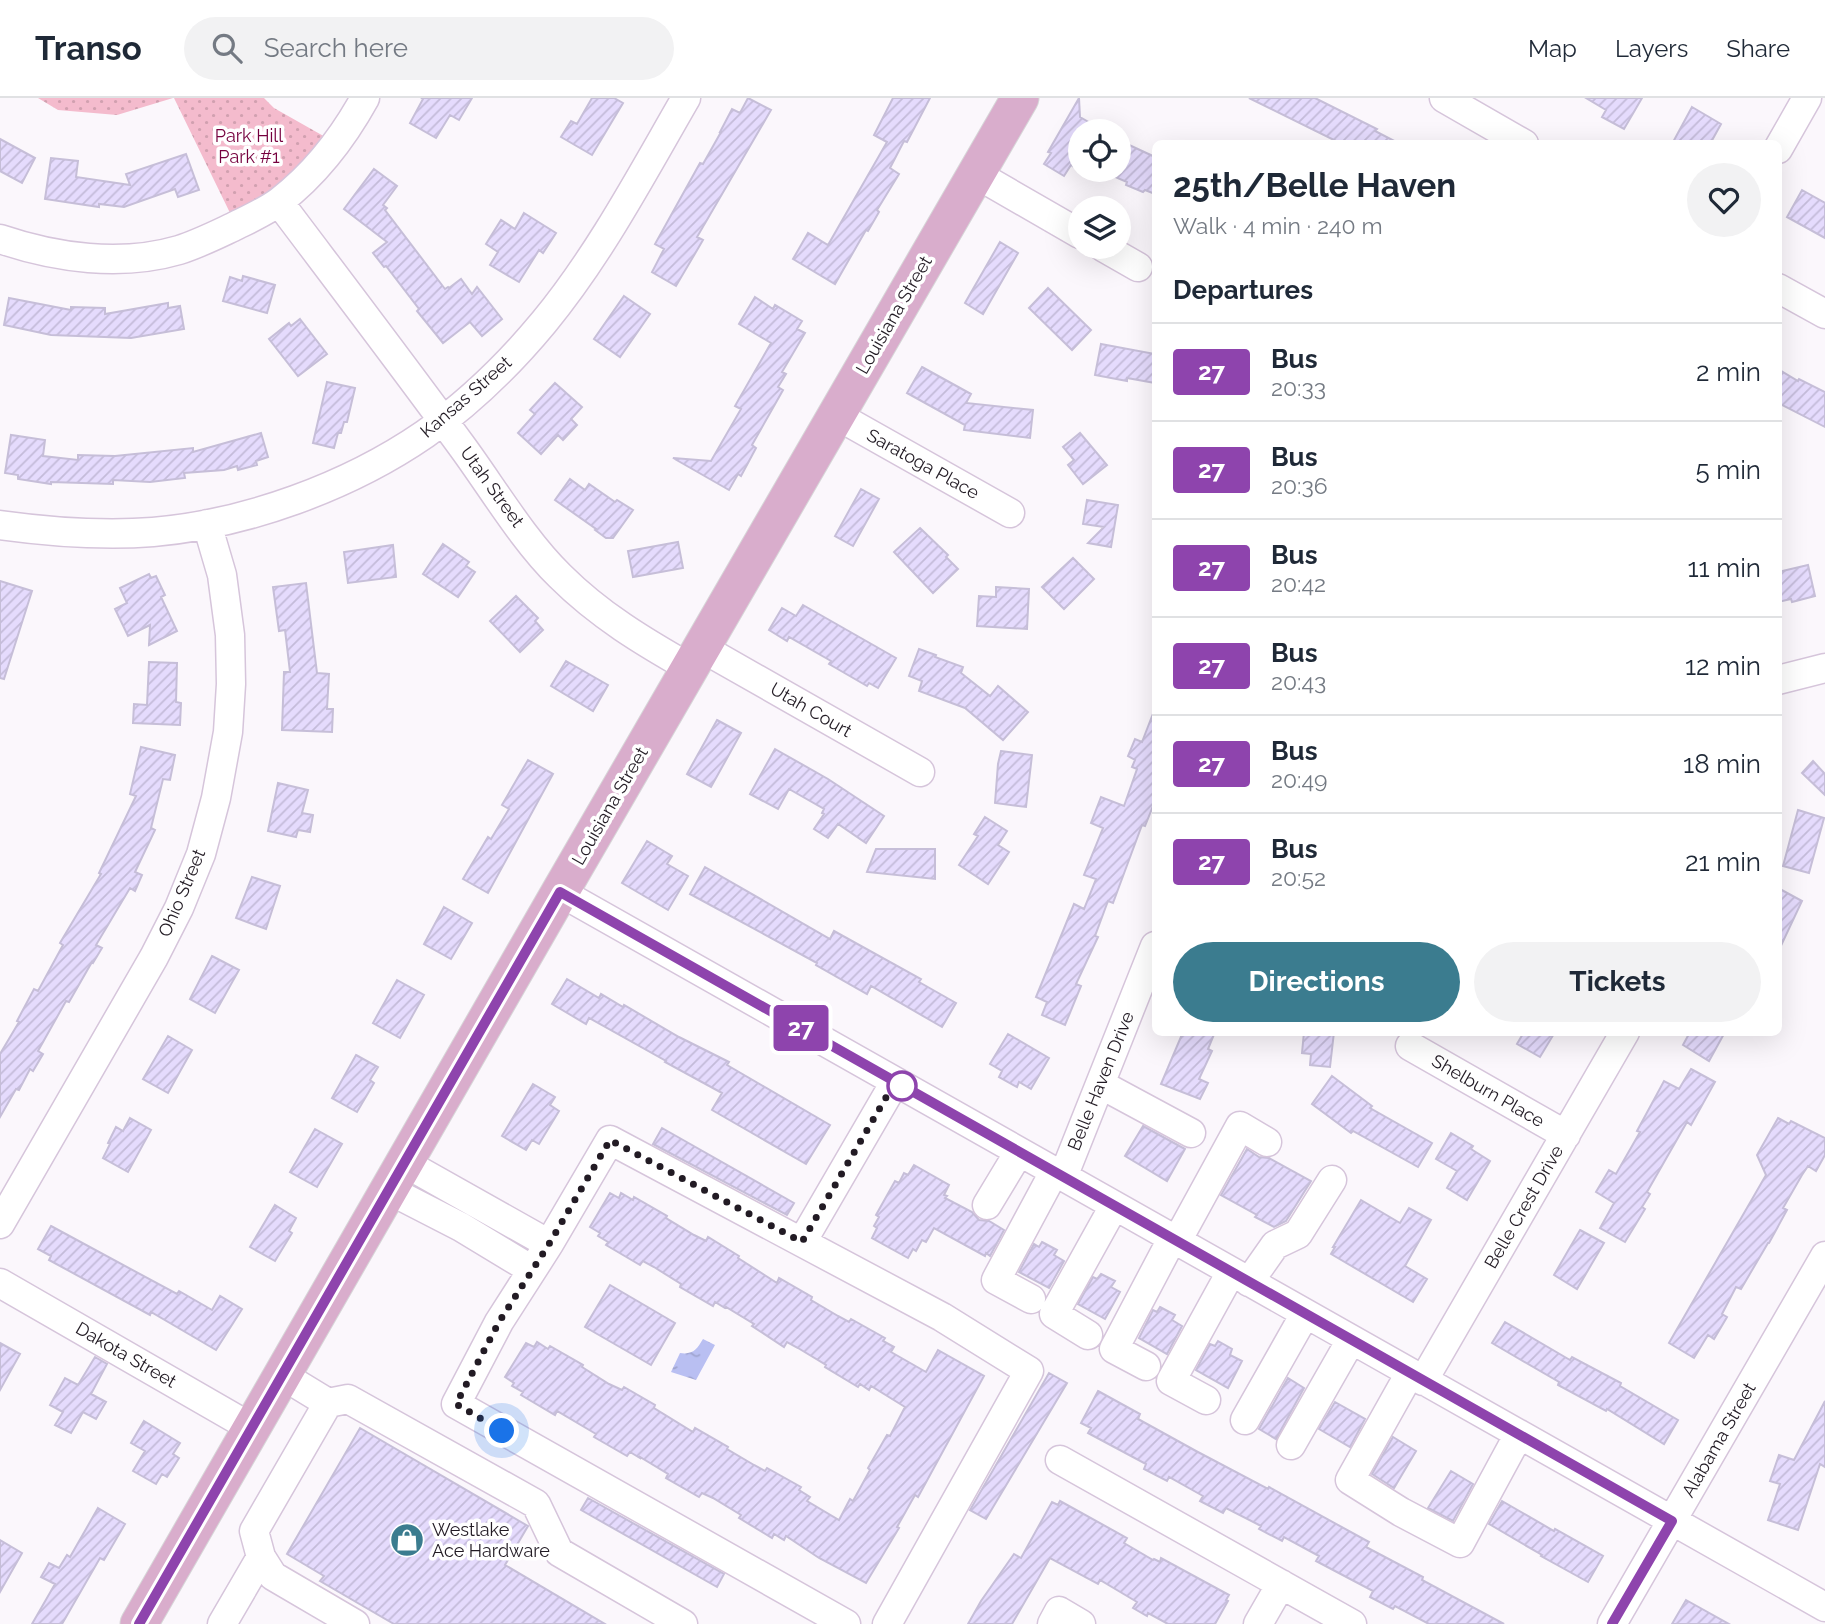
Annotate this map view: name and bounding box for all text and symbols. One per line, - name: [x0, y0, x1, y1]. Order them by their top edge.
- search box: [184, 17, 674, 80]
- text: Transo: [35, 29, 142, 68]
- icon: search: [208, 29, 246, 67]
- text: Search here: [264, 33, 408, 63]
- text: Map: [1528, 34, 1577, 63]
- text: Layers: [1615, 34, 1688, 63]
- text: Share: [1726, 34, 1790, 63]
- map controls: [1068, 119, 1131, 259]
- button: locate: [1068, 119, 1131, 182]
- park label: Park Hill Park #1: [215, 125, 283, 167]
- button: heart: [1687, 163, 1761, 237]
- text: 25th/Belle Haven: [1173, 166, 1456, 205]
- button: layers: [1068, 196, 1131, 259]
- text: Walk · 4 min · 240 m: [1173, 212, 1383, 239]
- street label: Louisiana Street: [851, 252, 936, 378]
- text: Departures: [1173, 275, 1313, 305]
- text: Bus: [1271, 344, 1318, 374]
- street label: Kansas Street: [416, 351, 515, 442]
- text: 27: [1198, 357, 1225, 386]
- text: 2 min: [1696, 357, 1761, 387]
- text: 20:33: [1271, 374, 1326, 401]
- street label: Saratoga Place: [863, 424, 983, 503]
- street label: Utah Street: [456, 442, 529, 531]
- text: Bus: [1271, 442, 1318, 472]
- text: 27: [1198, 455, 1225, 484]
- text: 5 min: [1695, 455, 1761, 485]
- text: 20:36: [1271, 472, 1328, 499]
- text: Bus: [1271, 540, 1318, 570]
- text: 27: [1198, 553, 1225, 582]
- text: 11 min: [1687, 553, 1761, 583]
- text: 20:42: [1271, 570, 1326, 597]
- text: Bus: [1271, 638, 1318, 668]
- text: 27: [1198, 651, 1225, 680]
- text: 12 min: [1685, 651, 1761, 681]
- text: 20:43: [1271, 668, 1326, 695]
- street label: Utah Court: [767, 678, 856, 741]
- text: Bus: [1271, 736, 1318, 766]
- street label: Louisiana Street: [567, 743, 652, 869]
- text: 27: [1198, 749, 1225, 778]
- text: 18 min: [1683, 749, 1761, 779]
- text: 20:49: [1271, 766, 1327, 793]
- text: Bus: [1271, 834, 1318, 864]
- street label: Ohio Street: [154, 846, 209, 940]
- text: 27: [1198, 847, 1225, 876]
- text: 21 min: [1685, 847, 1761, 877]
- text: 20:52: [1271, 864, 1326, 891]
- button: Directions: [1173, 942, 1460, 1022]
- button: Tickets: [1474, 942, 1761, 1022]
- line badge: 27: [770, 1005, 832, 1051]
- street label: Belle Haven Drive: [1063, 1008, 1138, 1153]
- text: 27: [788, 1013, 815, 1042]
- street label: Shelburn Place: [1428, 1050, 1549, 1131]
- unlabelled marker: [887, 1071, 917, 1101]
- street label: Belle Crest Drive: [1480, 1141, 1568, 1272]
- street label: Dakota Street: [72, 1317, 180, 1392]
- street label: Alabama Street: [1677, 1379, 1760, 1501]
- your location: [484, 1413, 519, 1448]
- place label: Westlake Ace Hardware: [432, 1519, 550, 1561]
- shop icon: Westlake Ace Hardware: [388, 1521, 426, 1559]

